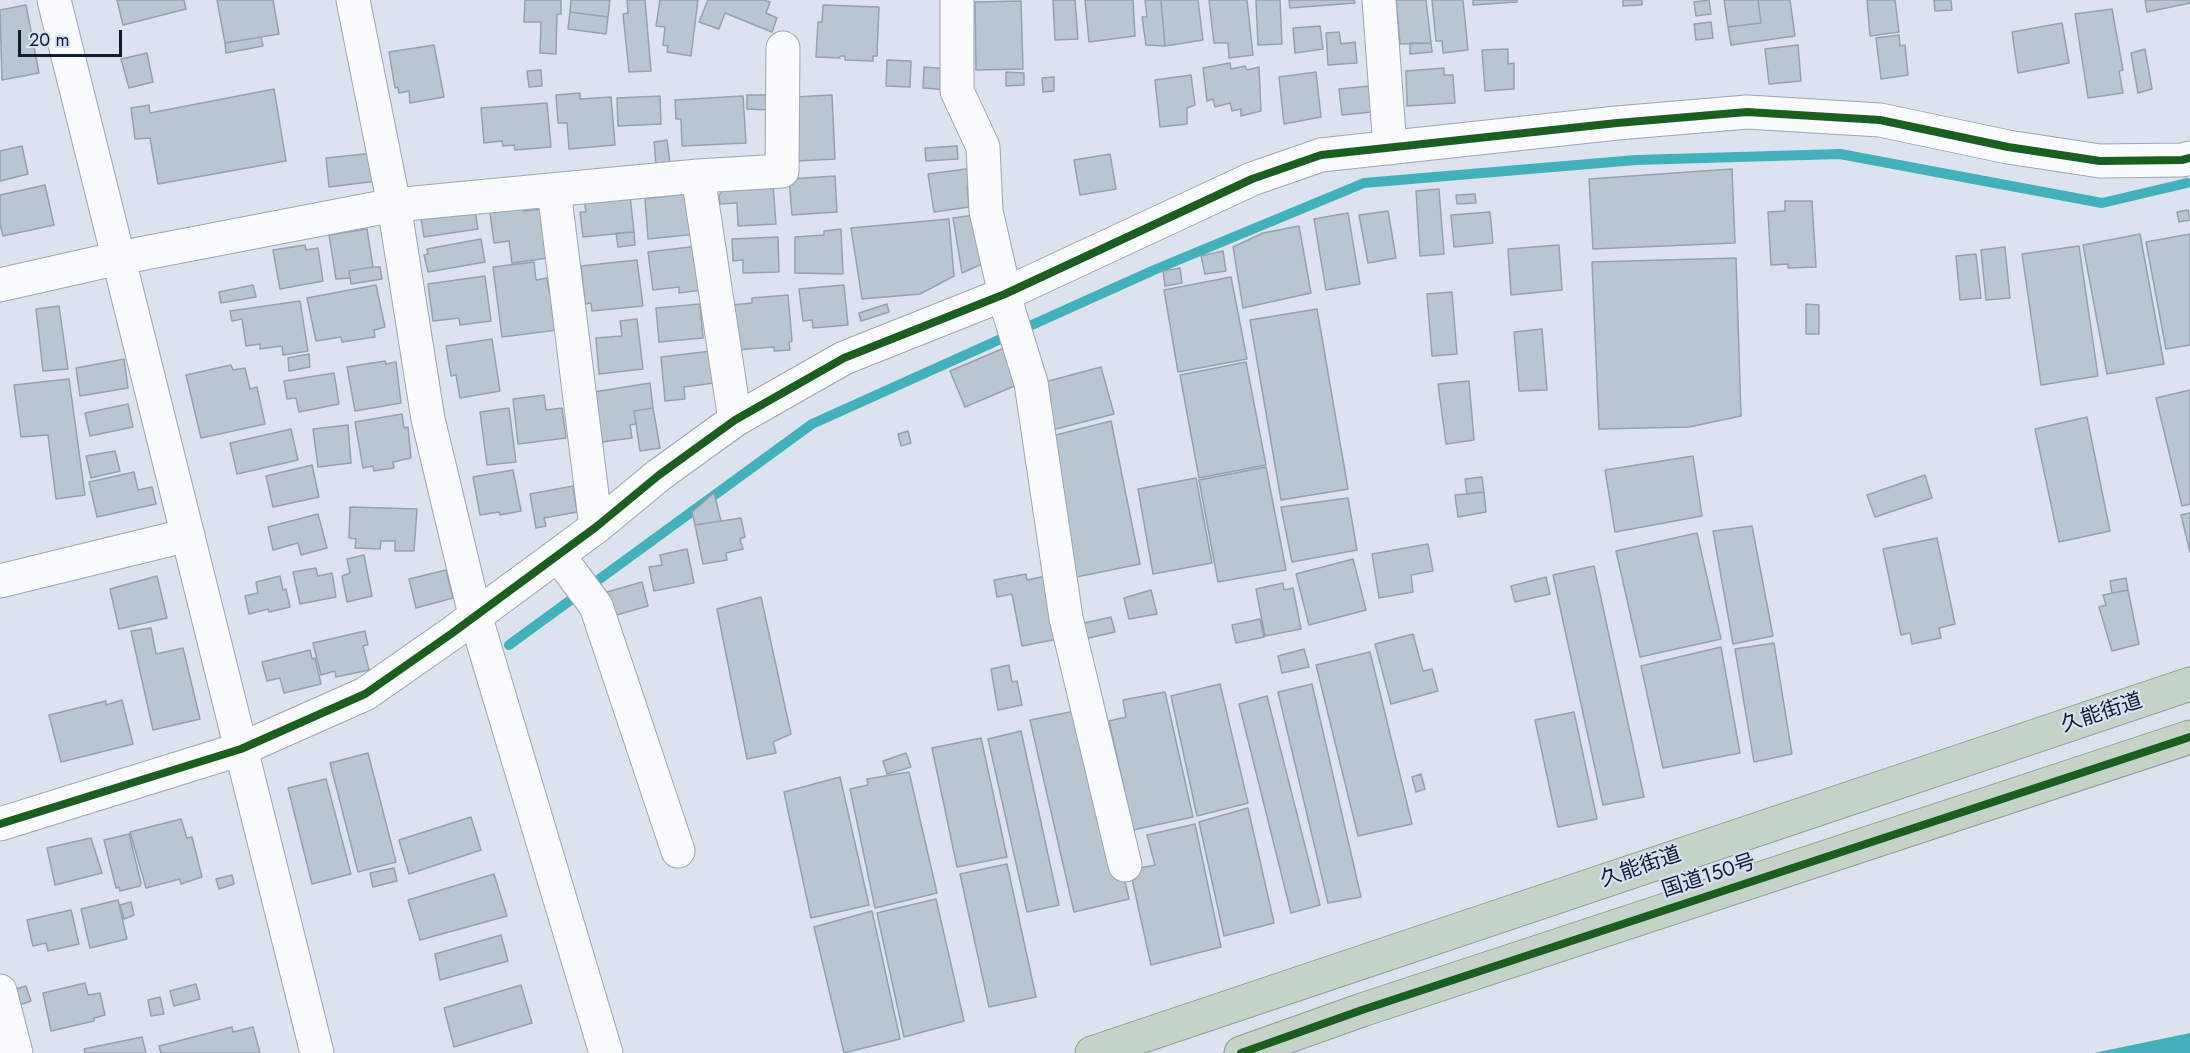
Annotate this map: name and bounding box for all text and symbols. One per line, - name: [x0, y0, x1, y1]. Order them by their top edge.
- scale bar: [21, 18, 124, 56]
- text: 20 m: [29, 27, 69, 53]
- street label: 久能街道: [2058, 689, 2146, 739]
- street label: 久能街道: [1597, 842, 1685, 894]
- street label: 国道150号: [1659, 850, 1759, 904]

